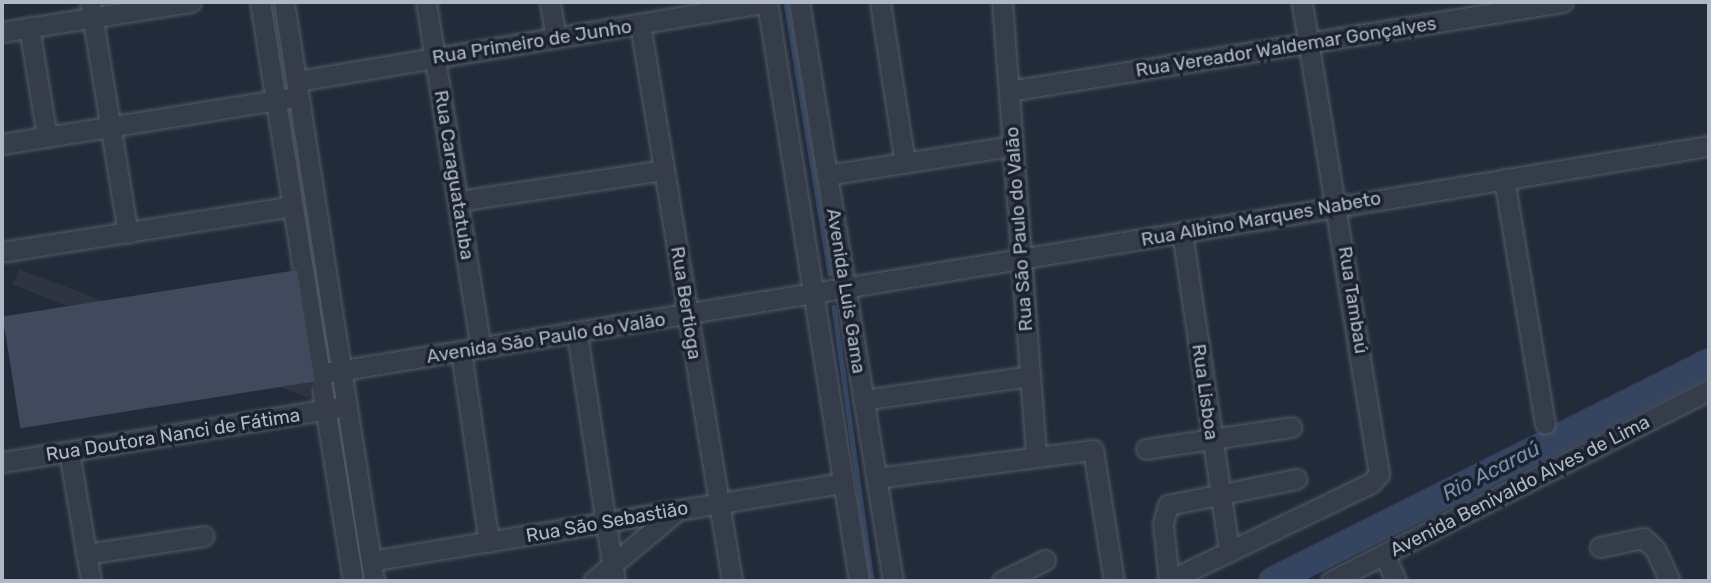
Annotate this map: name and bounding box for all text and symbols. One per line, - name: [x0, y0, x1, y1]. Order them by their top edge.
- street label: Rua Vereador Waldemar Gonçalves: [1133, 12, 1439, 82]
- street label: Rua Primeiro de Junho: [431, 15, 633, 69]
- street label: Rua Caraguatatuba: [429, 89, 479, 261]
- street label: Rua São Paulo do Valão: [1000, 126, 1038, 332]
- street label: Rua Albino Marques Nabeto: [1139, 187, 1383, 251]
- street label: Avenida Luis Gama: [822, 207, 870, 375]
- street label: Rua Tambaú: [1333, 244, 1373, 356]
- street label: Rua Bertioga: [666, 245, 706, 361]
- street label: Avenida São Paulo do Valão: [425, 308, 667, 368]
- street label: Rua Lisboa: [1187, 343, 1223, 441]
- street label: Rua Doutora Nanci de Fátima: [44, 404, 302, 466]
- street label: Avenida Benivaldo Alves de Lima: [1386, 410, 1654, 562]
- water label: Rio Acaraú: [1438, 436, 1544, 506]
- street label: Rua São Sebastião: [524, 497, 690, 547]

